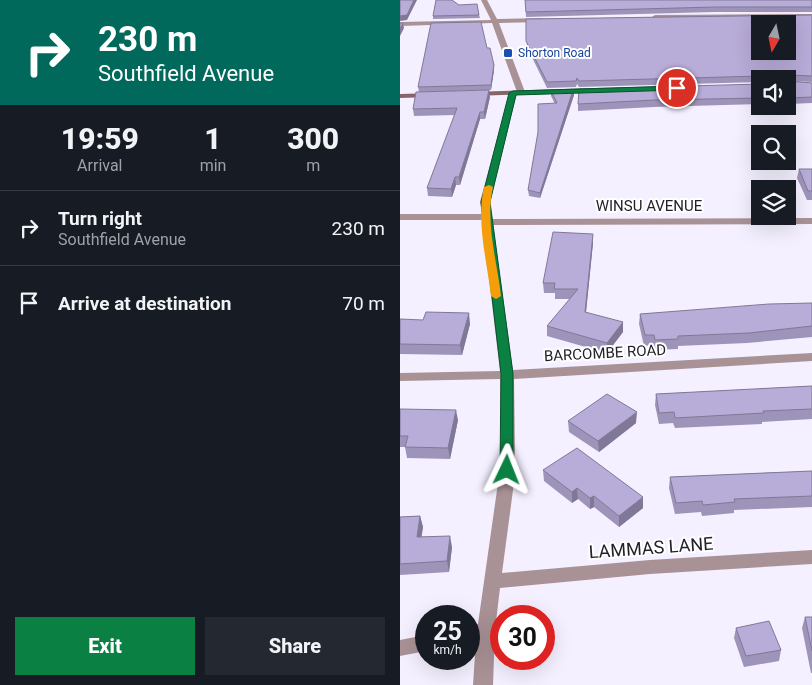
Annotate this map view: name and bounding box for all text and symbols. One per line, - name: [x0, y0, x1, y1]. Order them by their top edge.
- north arrow: [751, 15, 796, 60]
- map controls: [751, 15, 796, 225]
- text: 230 m: [98, 19, 197, 60]
- icon: right: [15, 20, 80, 85]
- place label: Shorton Road: [518, 46, 591, 60]
- marker: Shorton Road: [502, 47, 514, 59]
- text: Southfield Avenue: [98, 61, 274, 86]
- pin: [656, 67, 698, 109]
- button: sound: [751, 70, 796, 115]
- icon: arrive: [663, 74, 691, 102]
- text: 19:59: [61, 121, 139, 156]
- text: 1: [204, 121, 222, 156]
- text: 300: [287, 121, 339, 156]
- button: search: [751, 125, 796, 170]
- text: Arrival: [77, 156, 123, 175]
- text: min: [200, 156, 226, 175]
- text: m: [306, 156, 320, 175]
- button: layers: [751, 180, 796, 225]
- street label: WINSU AVENUE: [596, 197, 703, 215]
- text: Turn right: [58, 207, 142, 230]
- icon: right: [15, 214, 43, 242]
- text: 230 m: [332, 217, 385, 240]
- text: Southfield Avenue: [58, 230, 186, 249]
- icon: arrive: [15, 289, 43, 317]
- text: Arrive at destination: [58, 292, 231, 315]
- text: 70 m: [342, 292, 385, 315]
- street label: BARCOMBE ROAD: [544, 341, 666, 365]
- position arrow: [480, 443, 532, 495]
- street label: LAMMAS LANE: [588, 533, 714, 562]
- speed limit sign: 30: [490, 605, 555, 670]
- button: Exit: [15, 617, 195, 675]
- button: Share: [205, 617, 385, 675]
- text: 25: [433, 617, 462, 646]
- text: km/h: [433, 643, 462, 657]

